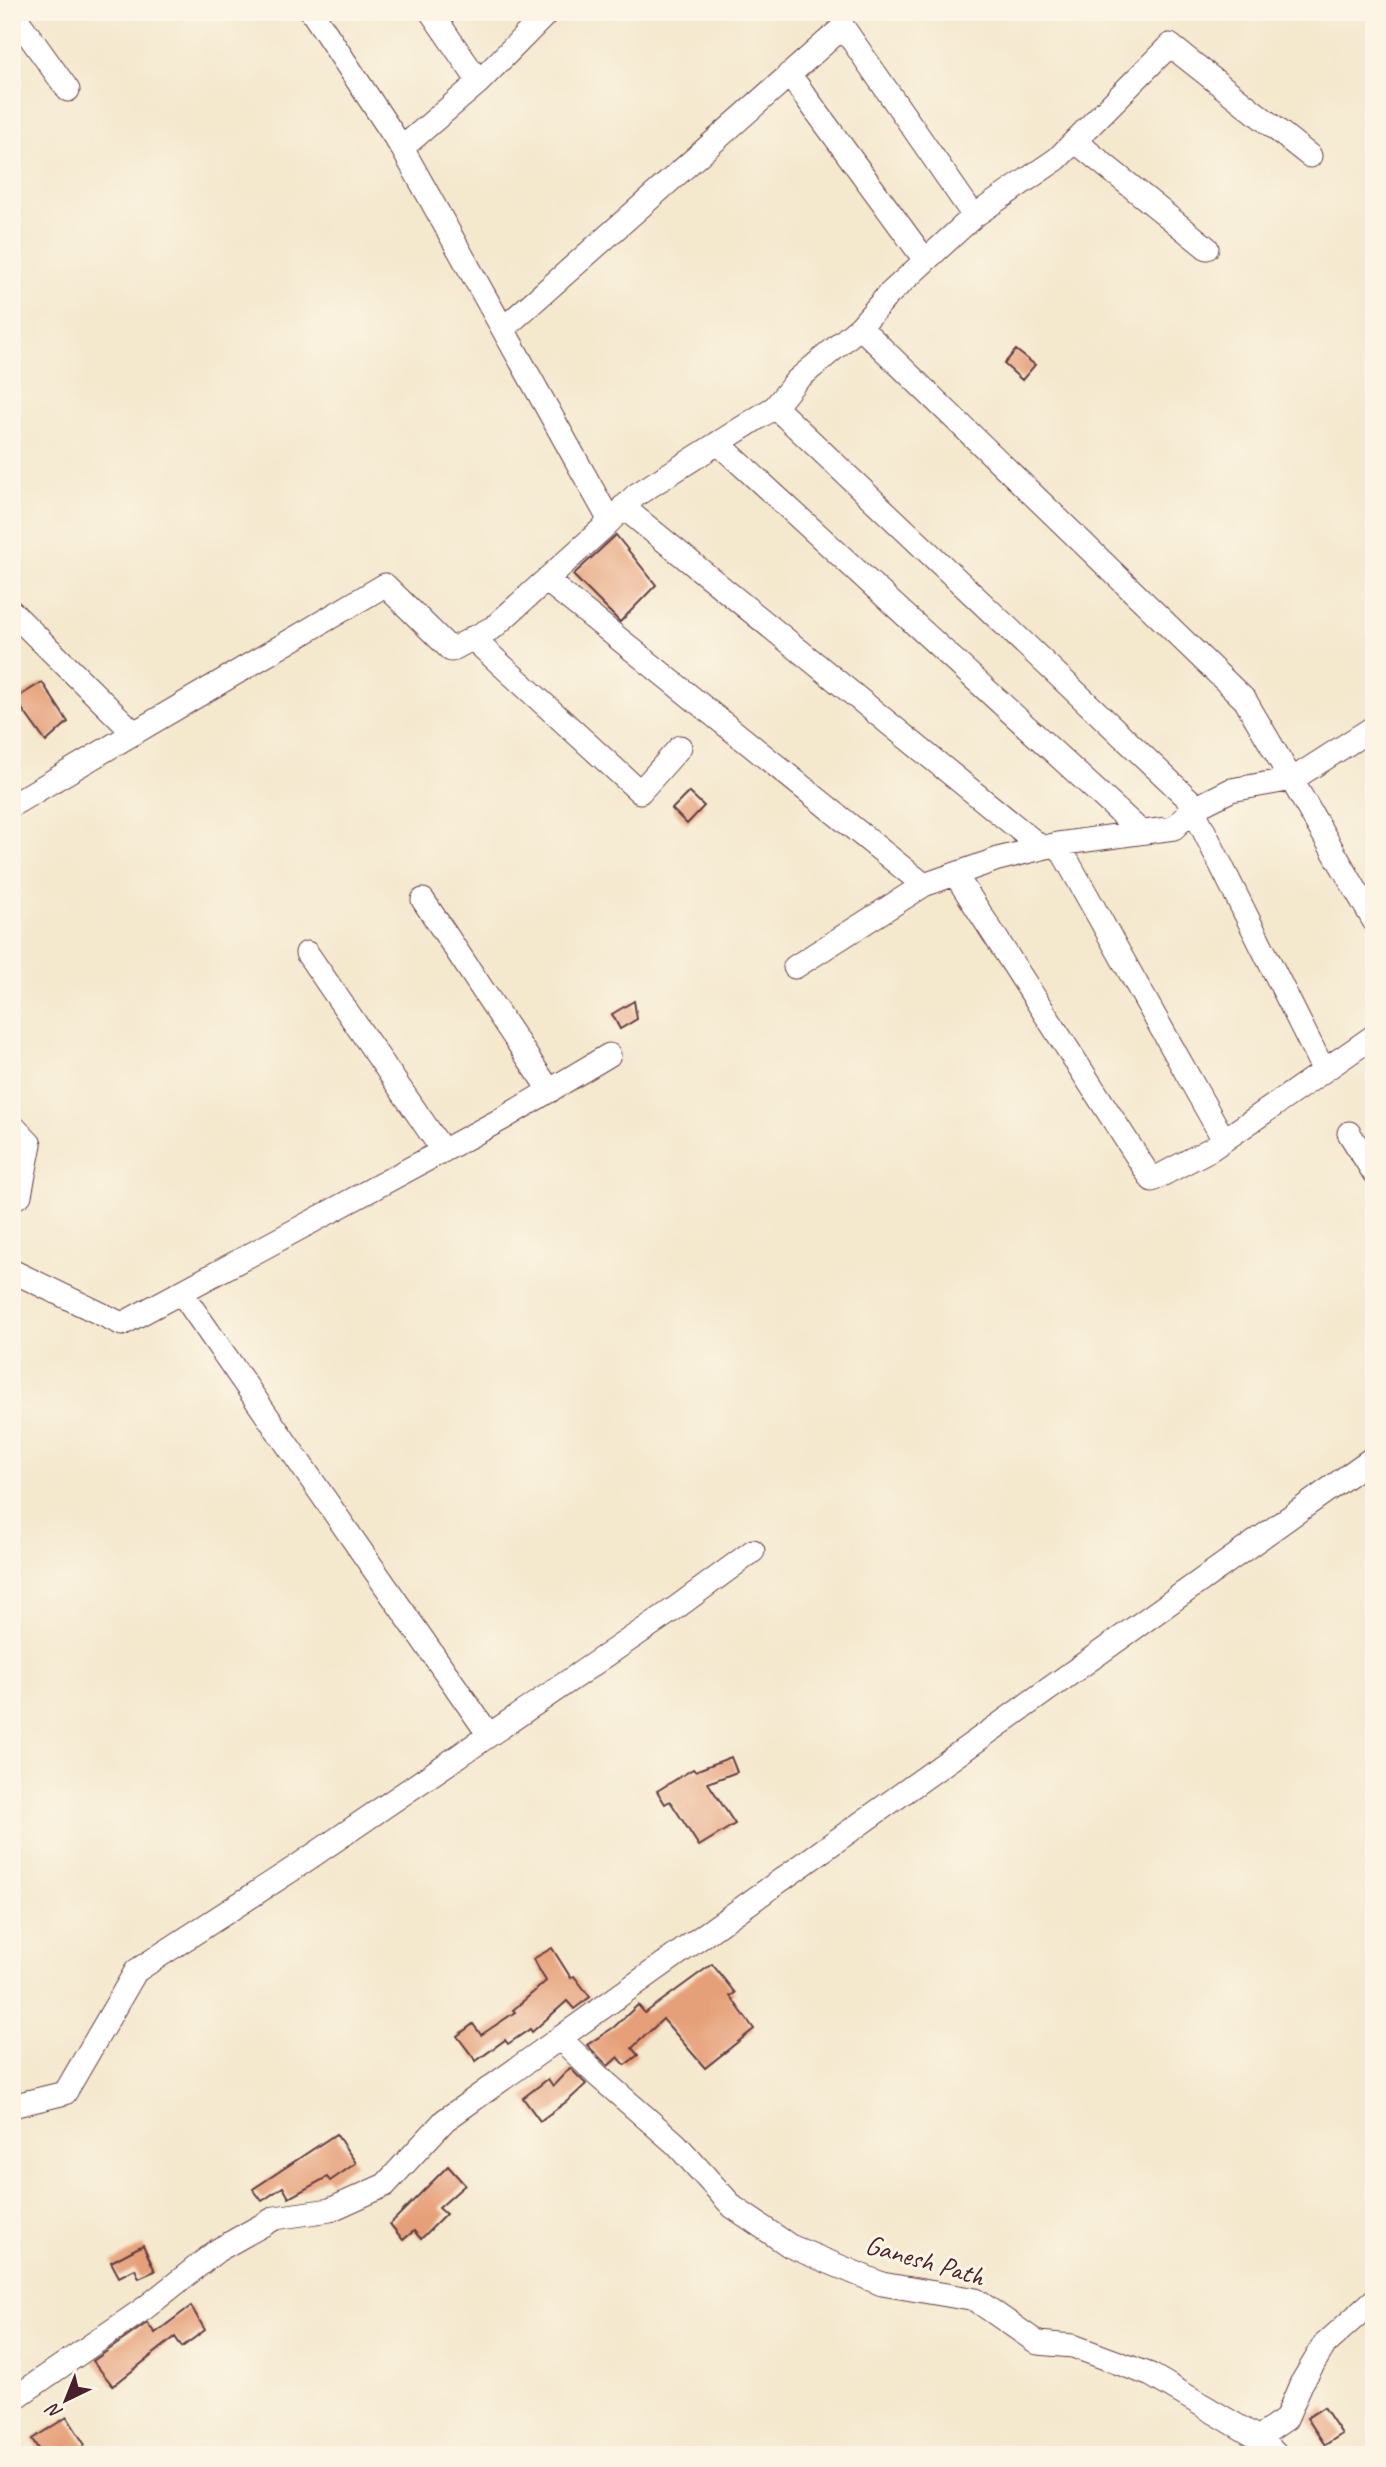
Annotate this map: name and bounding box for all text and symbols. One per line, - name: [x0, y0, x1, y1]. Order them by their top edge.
- street label: Ganesh Path: [862, 2226, 990, 2294]
- north arrow: [32, 2366, 102, 2436]
- text: N: [40, 2397, 68, 2424]

